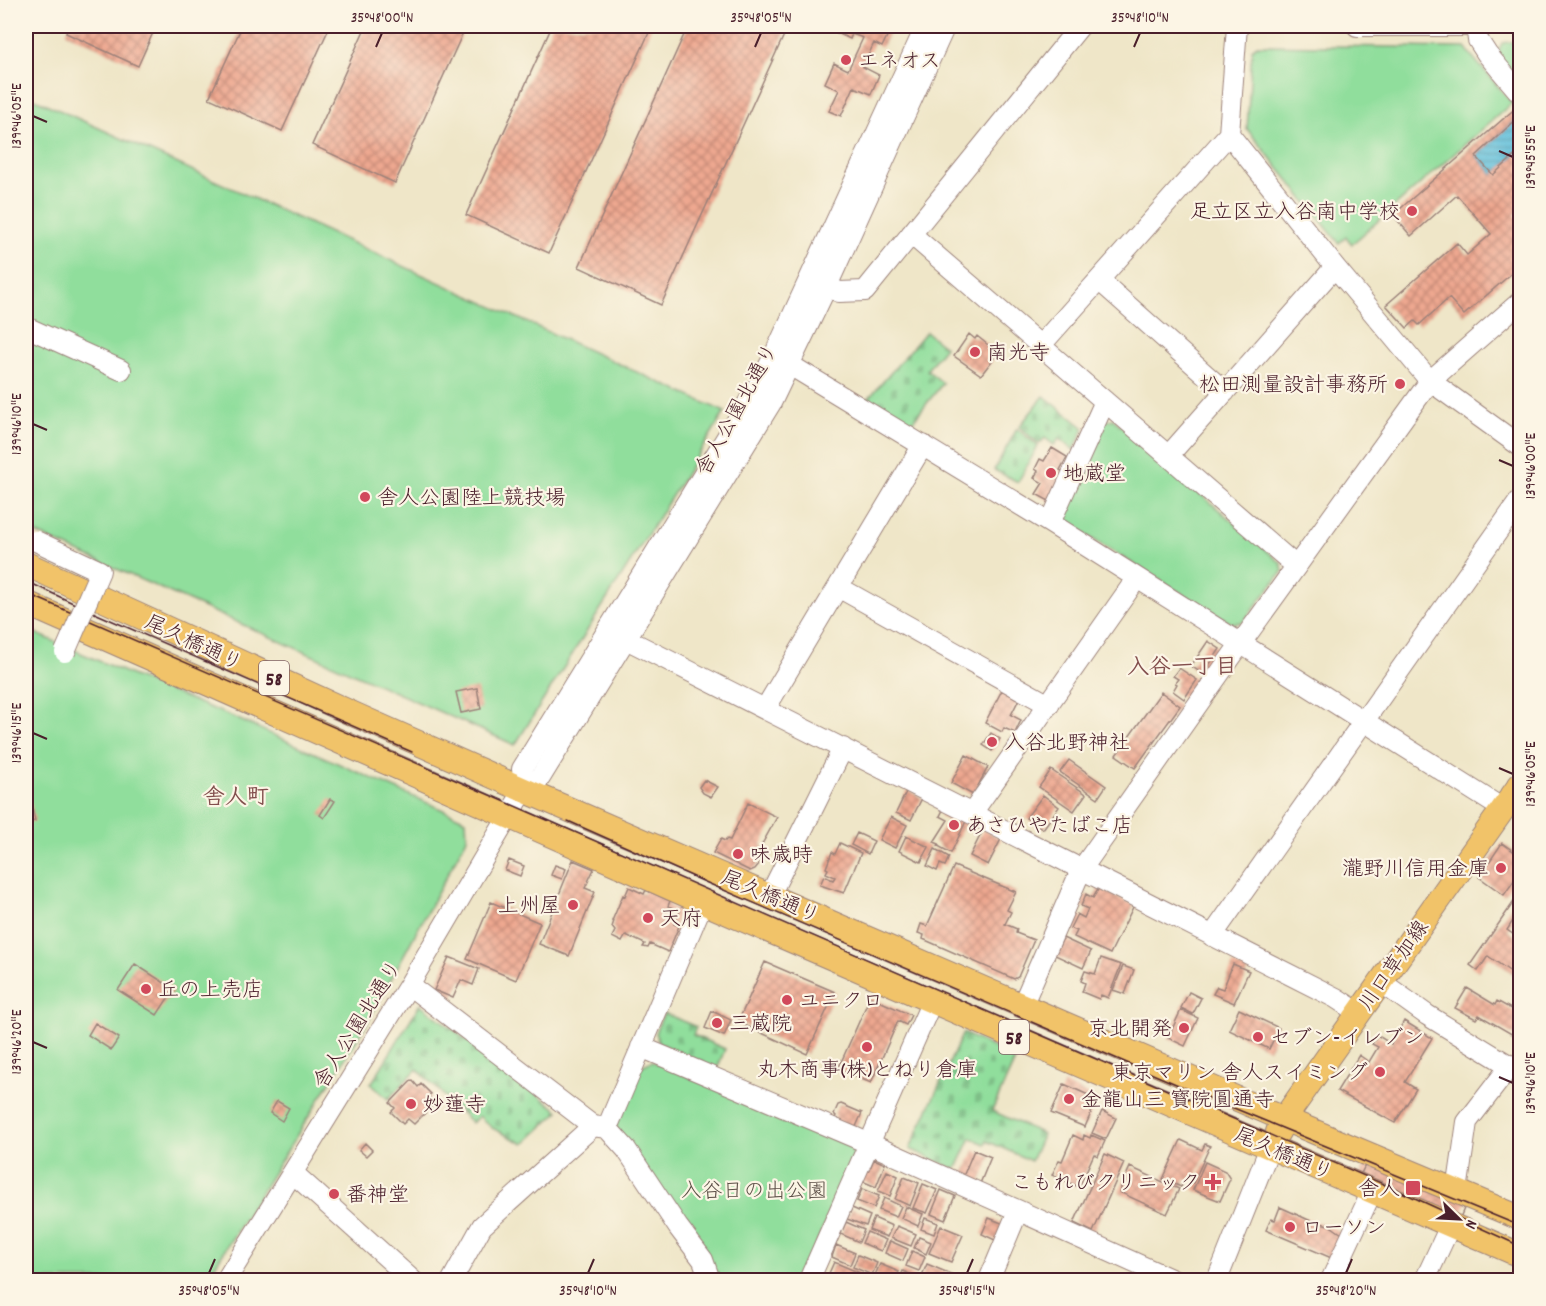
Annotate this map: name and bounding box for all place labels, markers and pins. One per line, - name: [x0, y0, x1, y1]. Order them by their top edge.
- place label: エネオス: [858, 48, 941, 78]
- marker: エネオス: [839, 53, 853, 67]
- place label: 足立区立入谷南中学校: [1190, 199, 1400, 229]
- marker: 足立区立入谷南中学校: [1405, 204, 1419, 218]
- place label: 南光寺: [987, 340, 1050, 370]
- marker: 南光寺: [968, 345, 982, 359]
- place label: 松田測量設計事務所: [1199, 372, 1388, 402]
- marker: 松田測量設計事務所: [1393, 377, 1407, 391]
- place label: 地蔵堂: [1063, 461, 1126, 491]
- marker: 地蔵堂: [1044, 466, 1058, 480]
- place label: 舎人公園陸上競技場: [377, 485, 566, 515]
- marker: 舎人公園陸上競技場: [358, 490, 372, 504]
- place label: 入谷北野神社: [1004, 730, 1130, 760]
- marker: 入谷北野神社: [985, 735, 999, 749]
- place label: あさひやたばこ店: [966, 813, 1133, 843]
- marker: あさひやたばこ店: [947, 818, 961, 832]
- place label: 味歳時: [750, 842, 813, 872]
- marker: 味歳時: [731, 847, 745, 861]
- place label: 瀧野川信用金庫: [1342, 856, 1489, 886]
- marker: 瀧野川信用金庫: [1494, 861, 1508, 875]
- place label: 上州屋: [498, 893, 561, 923]
- marker: 上州屋: [566, 898, 580, 912]
- place label: 天府: [660, 906, 702, 936]
- marker: 天府: [641, 911, 655, 925]
- place label: 丘の上売店: [158, 977, 263, 1007]
- marker: 丘の上売店: [139, 982, 153, 996]
- place label: ユニクロ: [799, 988, 883, 1018]
- marker: ユニクロ: [780, 993, 794, 1007]
- place label: 三蔵院: [729, 1011, 792, 1041]
- marker: 三蔵院: [710, 1016, 724, 1030]
- place label: 京北開発: [1088, 1016, 1172, 1046]
- marker: 京北開発: [1177, 1021, 1191, 1035]
- place label: セブン-イレブン: [1270, 1025, 1424, 1055]
- marker: セブン-イレブン: [1251, 1030, 1265, 1044]
- marker: 丸木商事(株)とねり倉庫: [860, 1040, 874, 1054]
- place label: 丸木商事(株)とねり倉庫: [757, 1057, 977, 1087]
- place label: 東京マリン 舎人スイミング: [1111, 1060, 1368, 1090]
- marker: 東京マリン 舎人スイミング: [1373, 1065, 1387, 1079]
- place label: 金龍山三 寳院圓通寺: [1081, 1087, 1275, 1117]
- place label: 妙蓮寺: [423, 1092, 486, 1122]
- marker: 金龍山三 寳院圓通寺: [1062, 1092, 1076, 1106]
- marker: 妙蓮寺: [404, 1097, 418, 1111]
- place label: こもれびクリニック: [1011, 1170, 1200, 1200]
- marker: こもれびクリニック: [1204, 1173, 1222, 1191]
- place label: 舎人: [1358, 1176, 1400, 1206]
- marker: 舎人: [1404, 1179, 1422, 1197]
- place label: 番神堂: [346, 1182, 409, 1212]
- marker: 番神堂: [327, 1187, 341, 1201]
- place label: ローソン: [1302, 1215, 1386, 1245]
- marker: ローソン: [1283, 1220, 1297, 1234]

